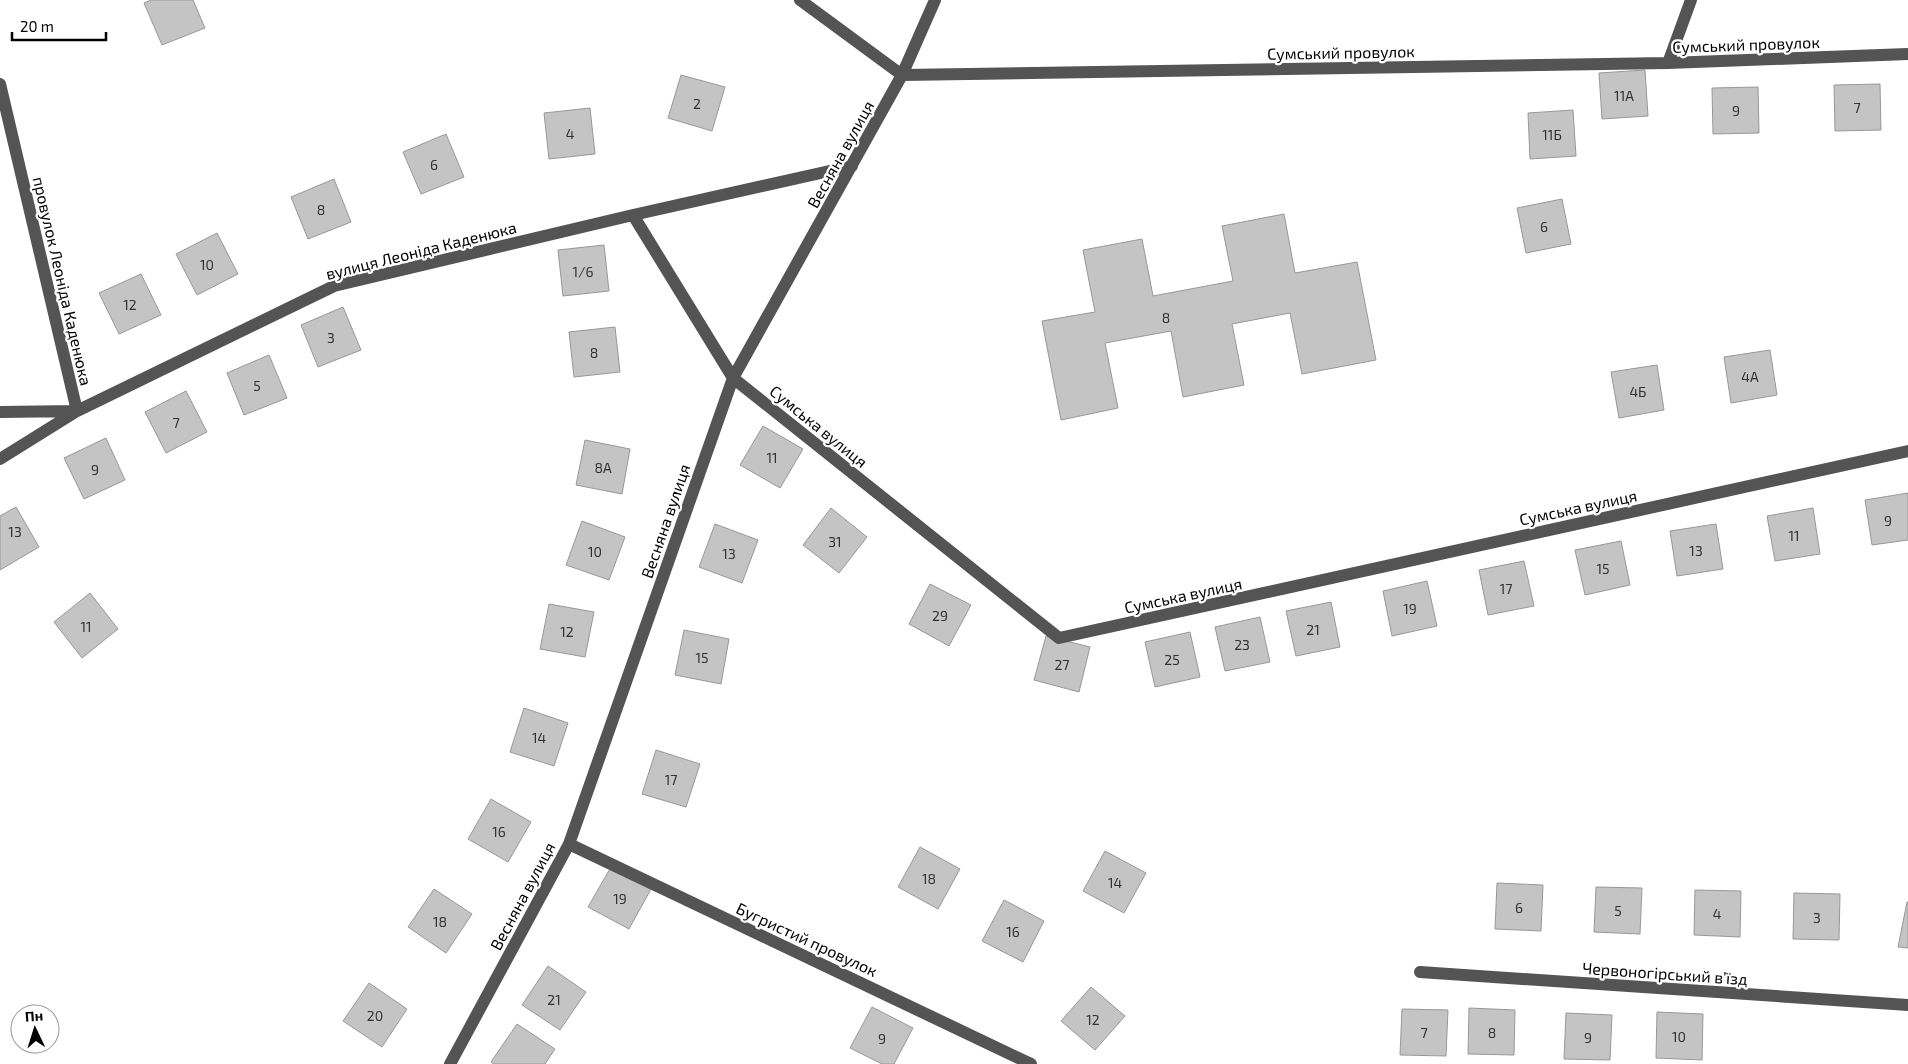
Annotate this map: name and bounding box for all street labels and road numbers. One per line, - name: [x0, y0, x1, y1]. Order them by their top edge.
- street label: Сумський провулок: [1672, 32, 1821, 57]
- street label: Сумський провулок: [1267, 41, 1415, 64]
- street label: Весняна вулиця: [803, 97, 878, 211]
- street label: провулок Леоніда Каденюка: [29, 175, 96, 388]
- street label: вулиця Леоніда Каденюка: [324, 217, 519, 284]
- street label: Сумська вулиця: [766, 381, 872, 472]
- street label: Весняна вулиця: [637, 461, 694, 581]
- street label: Сумська вулиця: [1517, 485, 1639, 530]
- street label: Сумська вулиця: [1122, 573, 1244, 618]
- street label: Весняна вулиця: [486, 839, 559, 954]
- street label: Бугристий провулок: [733, 898, 881, 981]
- street label: Червоногірський в’їзд: [1582, 958, 1748, 988]

